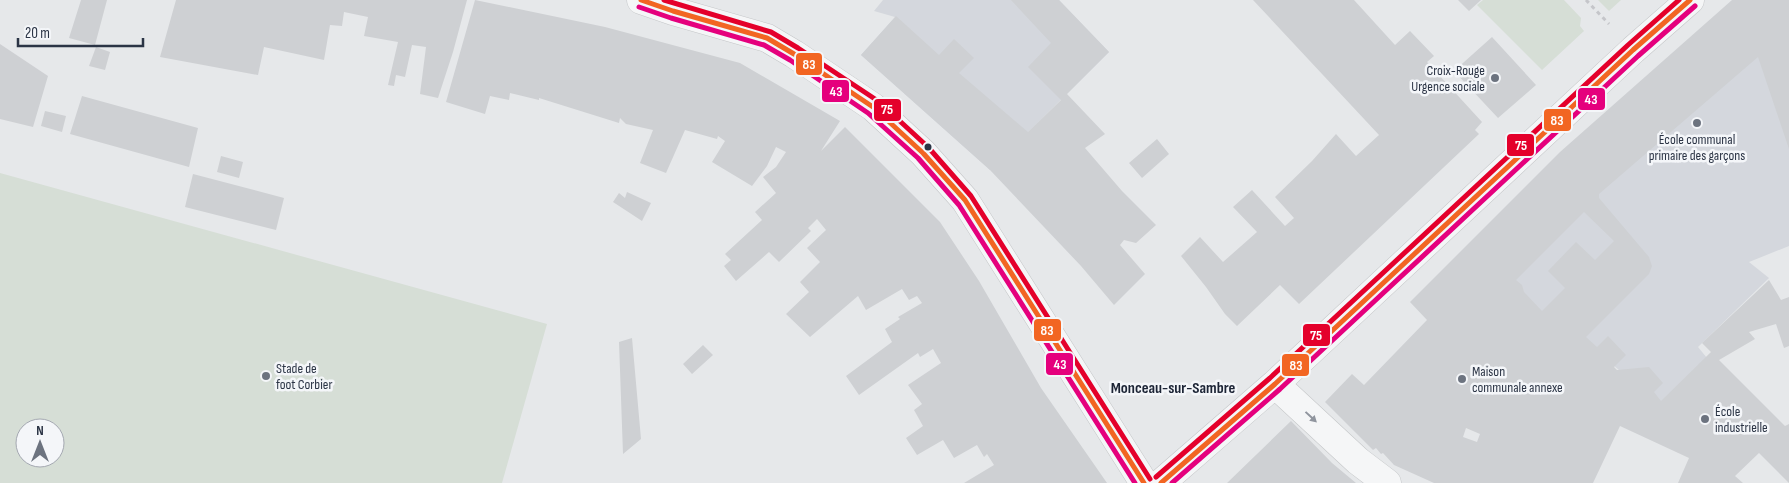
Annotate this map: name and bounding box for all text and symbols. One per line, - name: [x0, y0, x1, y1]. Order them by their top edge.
- scale bar: [18, 15, 142, 47]
- text: 20 m: [25, 24, 50, 43]
- line badge: 83: [795, 52, 823, 76]
- text: 83: [803, 56, 815, 73]
- place label: Croix-Rouge Urgence sociale: [1411, 62, 1485, 95]
- marker: Croix-Rouge Urgence sociale: [1489, 72, 1501, 84]
- line badge: 43: [821, 79, 850, 103]
- text: 43: [830, 83, 842, 100]
- line badge: 43: [1577, 87, 1606, 111]
- text: 43: [1585, 91, 1597, 108]
- line badge: 75: [873, 98, 902, 122]
- text: 75: [881, 101, 893, 118]
- line badge: 83: [1543, 108, 1572, 132]
- text: 83: [1551, 112, 1563, 129]
- marker: École communal primaire des garçons: [1691, 117, 1703, 129]
- place label: École communal primaire des garçons: [1649, 131, 1745, 164]
- line badge: 75: [1506, 133, 1535, 157]
- text: 75: [1515, 137, 1527, 154]
- unlabelled marker: [923, 142, 933, 152]
- line badge: 83: [1033, 318, 1062, 342]
- text: 83: [1041, 322, 1053, 339]
- line badge: 75: [1302, 323, 1331, 347]
- text: 75: [1310, 327, 1322, 344]
- line badge: 43: [1045, 352, 1074, 376]
- line badge: 83: [1281, 353, 1310, 377]
- text: 43: [1054, 356, 1066, 373]
- text: 83: [1290, 357, 1302, 374]
- place label: Stade de foot Corbier: [276, 360, 332, 393]
- place label: Maison communale annexe: [1472, 363, 1563, 396]
- marker: Stade de foot Corbier: [260, 370, 272, 382]
- marker: Maison communale annexe: [1456, 373, 1468, 385]
- district label: Monceau-sur-Sambre: [1111, 379, 1235, 398]
- place label: École industrielle: [1715, 403, 1768, 436]
- one-way arrow: [1304, 411, 1316, 423]
- marker: École industrielle: [1699, 413, 1711, 425]
- north arrow: [15, 418, 65, 468]
- text: N: [36, 422, 44, 439]

